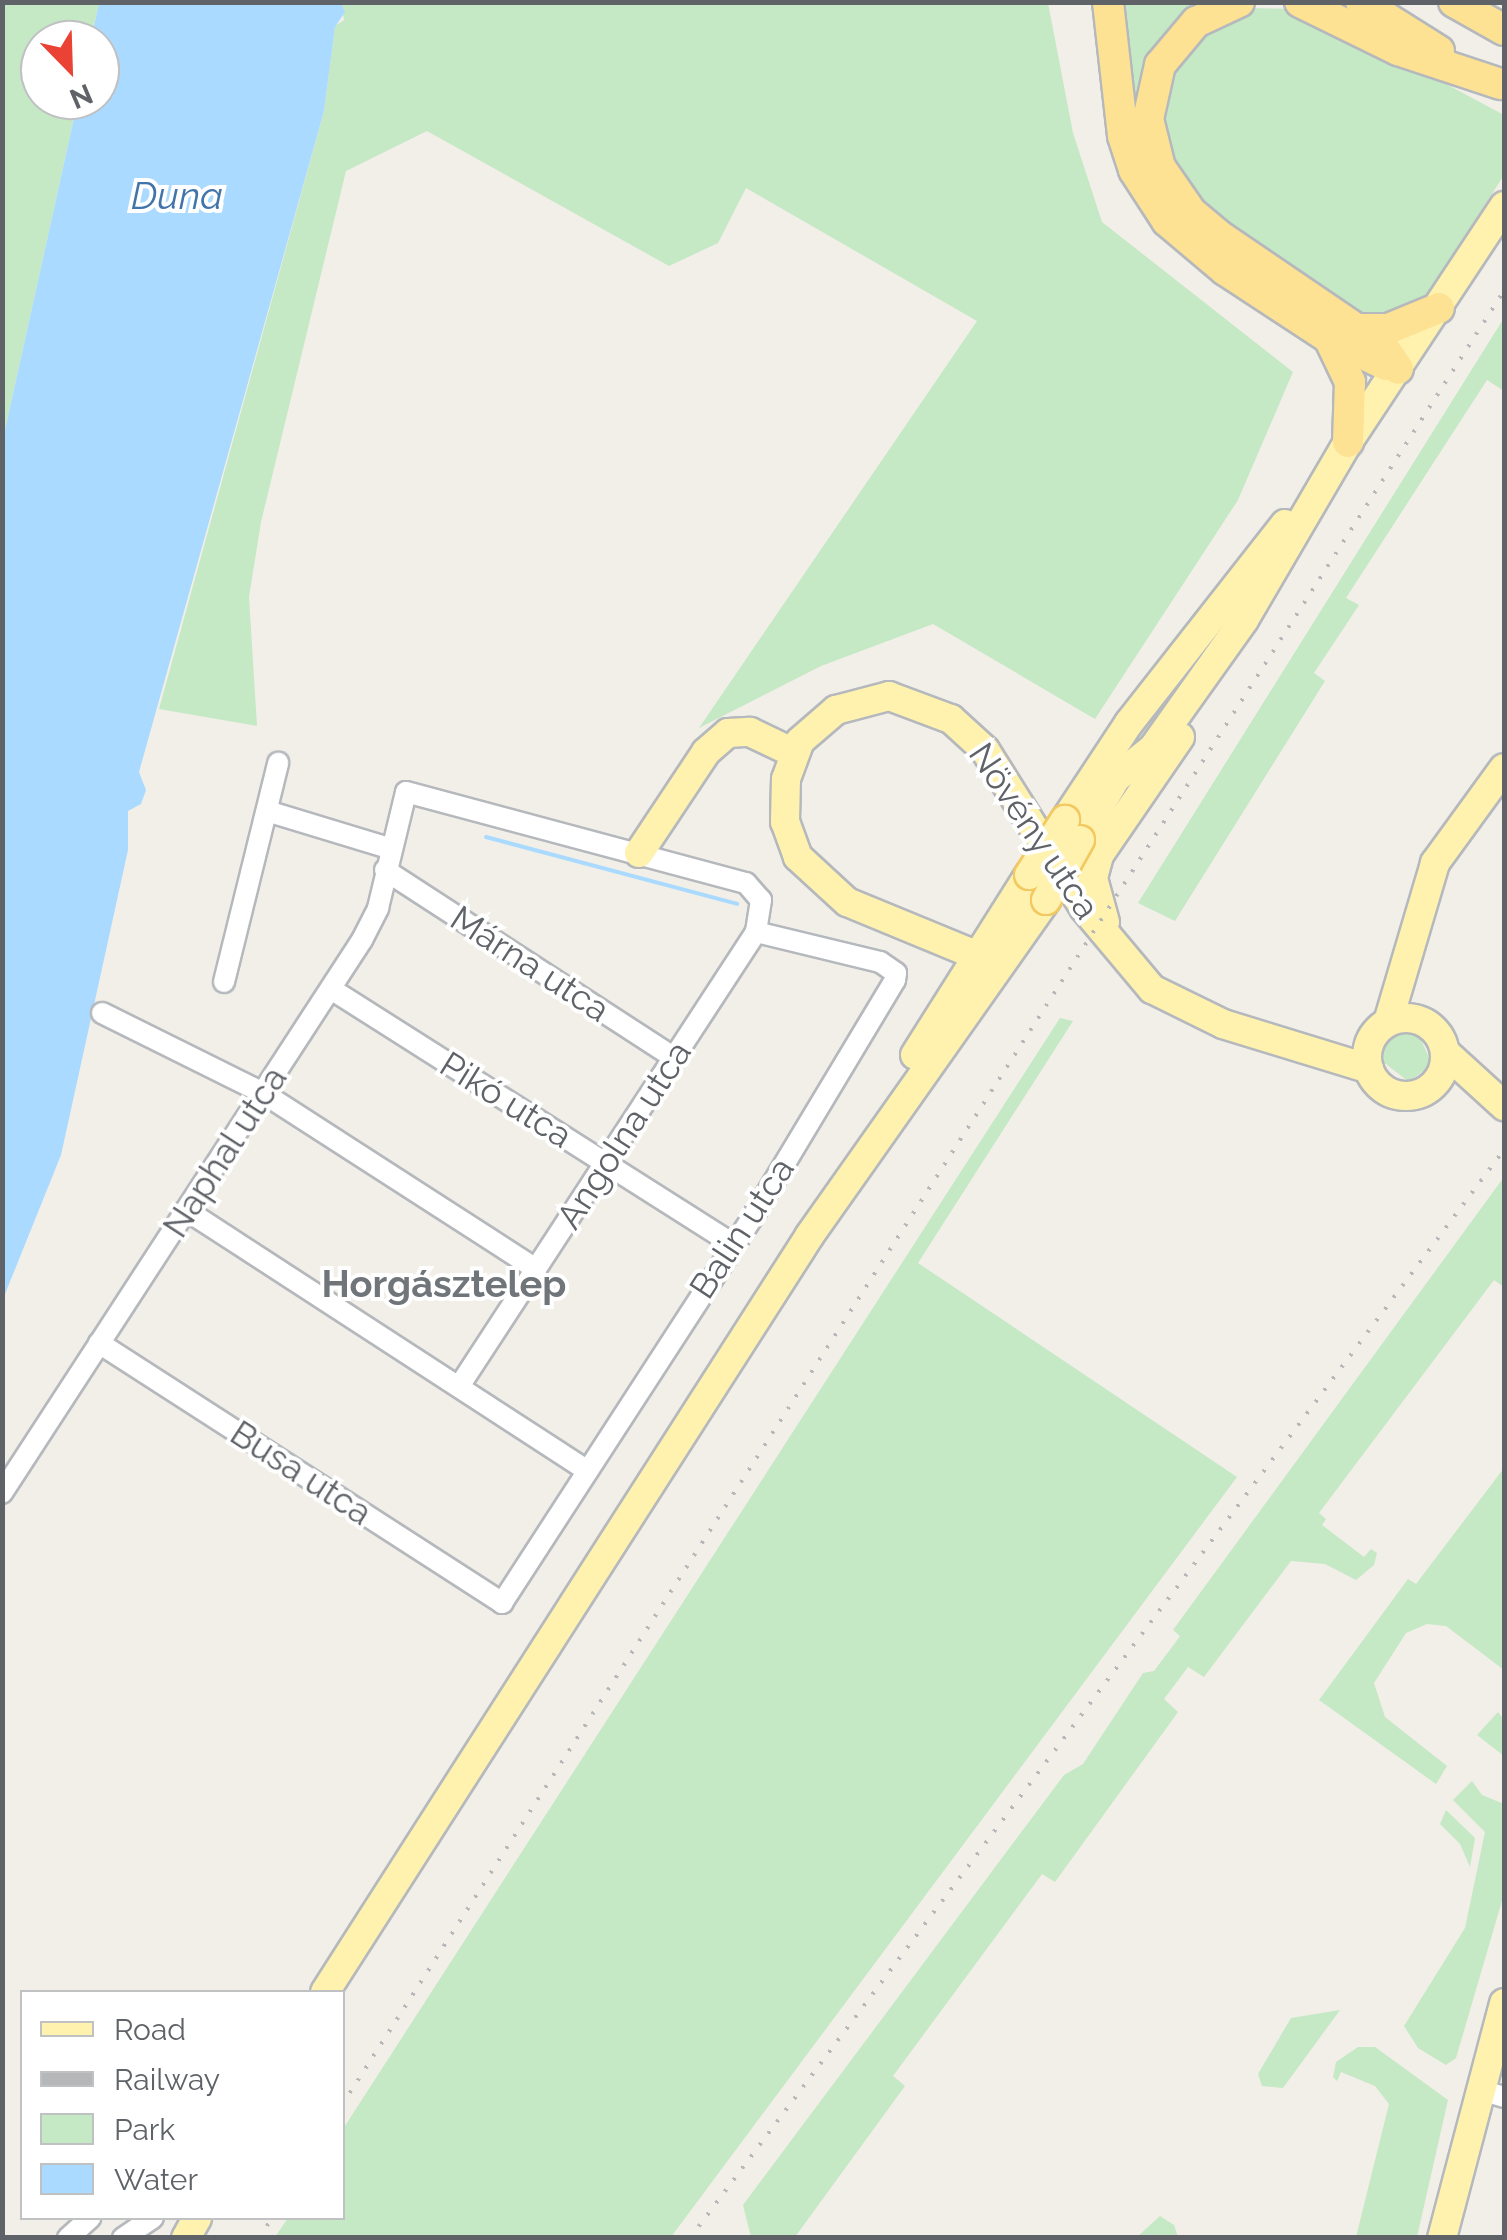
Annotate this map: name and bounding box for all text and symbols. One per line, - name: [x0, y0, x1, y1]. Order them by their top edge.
- north arrow: [20, 20, 120, 120]
- text: N: [65, 77, 97, 116]
- water label: Duna: [131, 173, 223, 219]
- street label: Növény utca: [960, 735, 1108, 927]
- street label: Márna utca: [443, 897, 617, 1031]
- street label: Angolna utca: [548, 1033, 700, 1237]
- street label: Pikó utca: [432, 1043, 580, 1157]
- street label: Naphal utca: [154, 1058, 296, 1246]
- street label: Balin utca: [681, 1150, 803, 1306]
- district label: Horgásztelep: [322, 1261, 566, 1307]
- street label: Busa utca: [223, 1412, 379, 1534]
- legend: [20, 1990, 345, 2220]
- text: Road: [114, 2012, 186, 2047]
- text: Railway: [114, 2062, 220, 2097]
- text: Park: [114, 2112, 175, 2147]
- text: Water: [114, 2162, 198, 2197]

